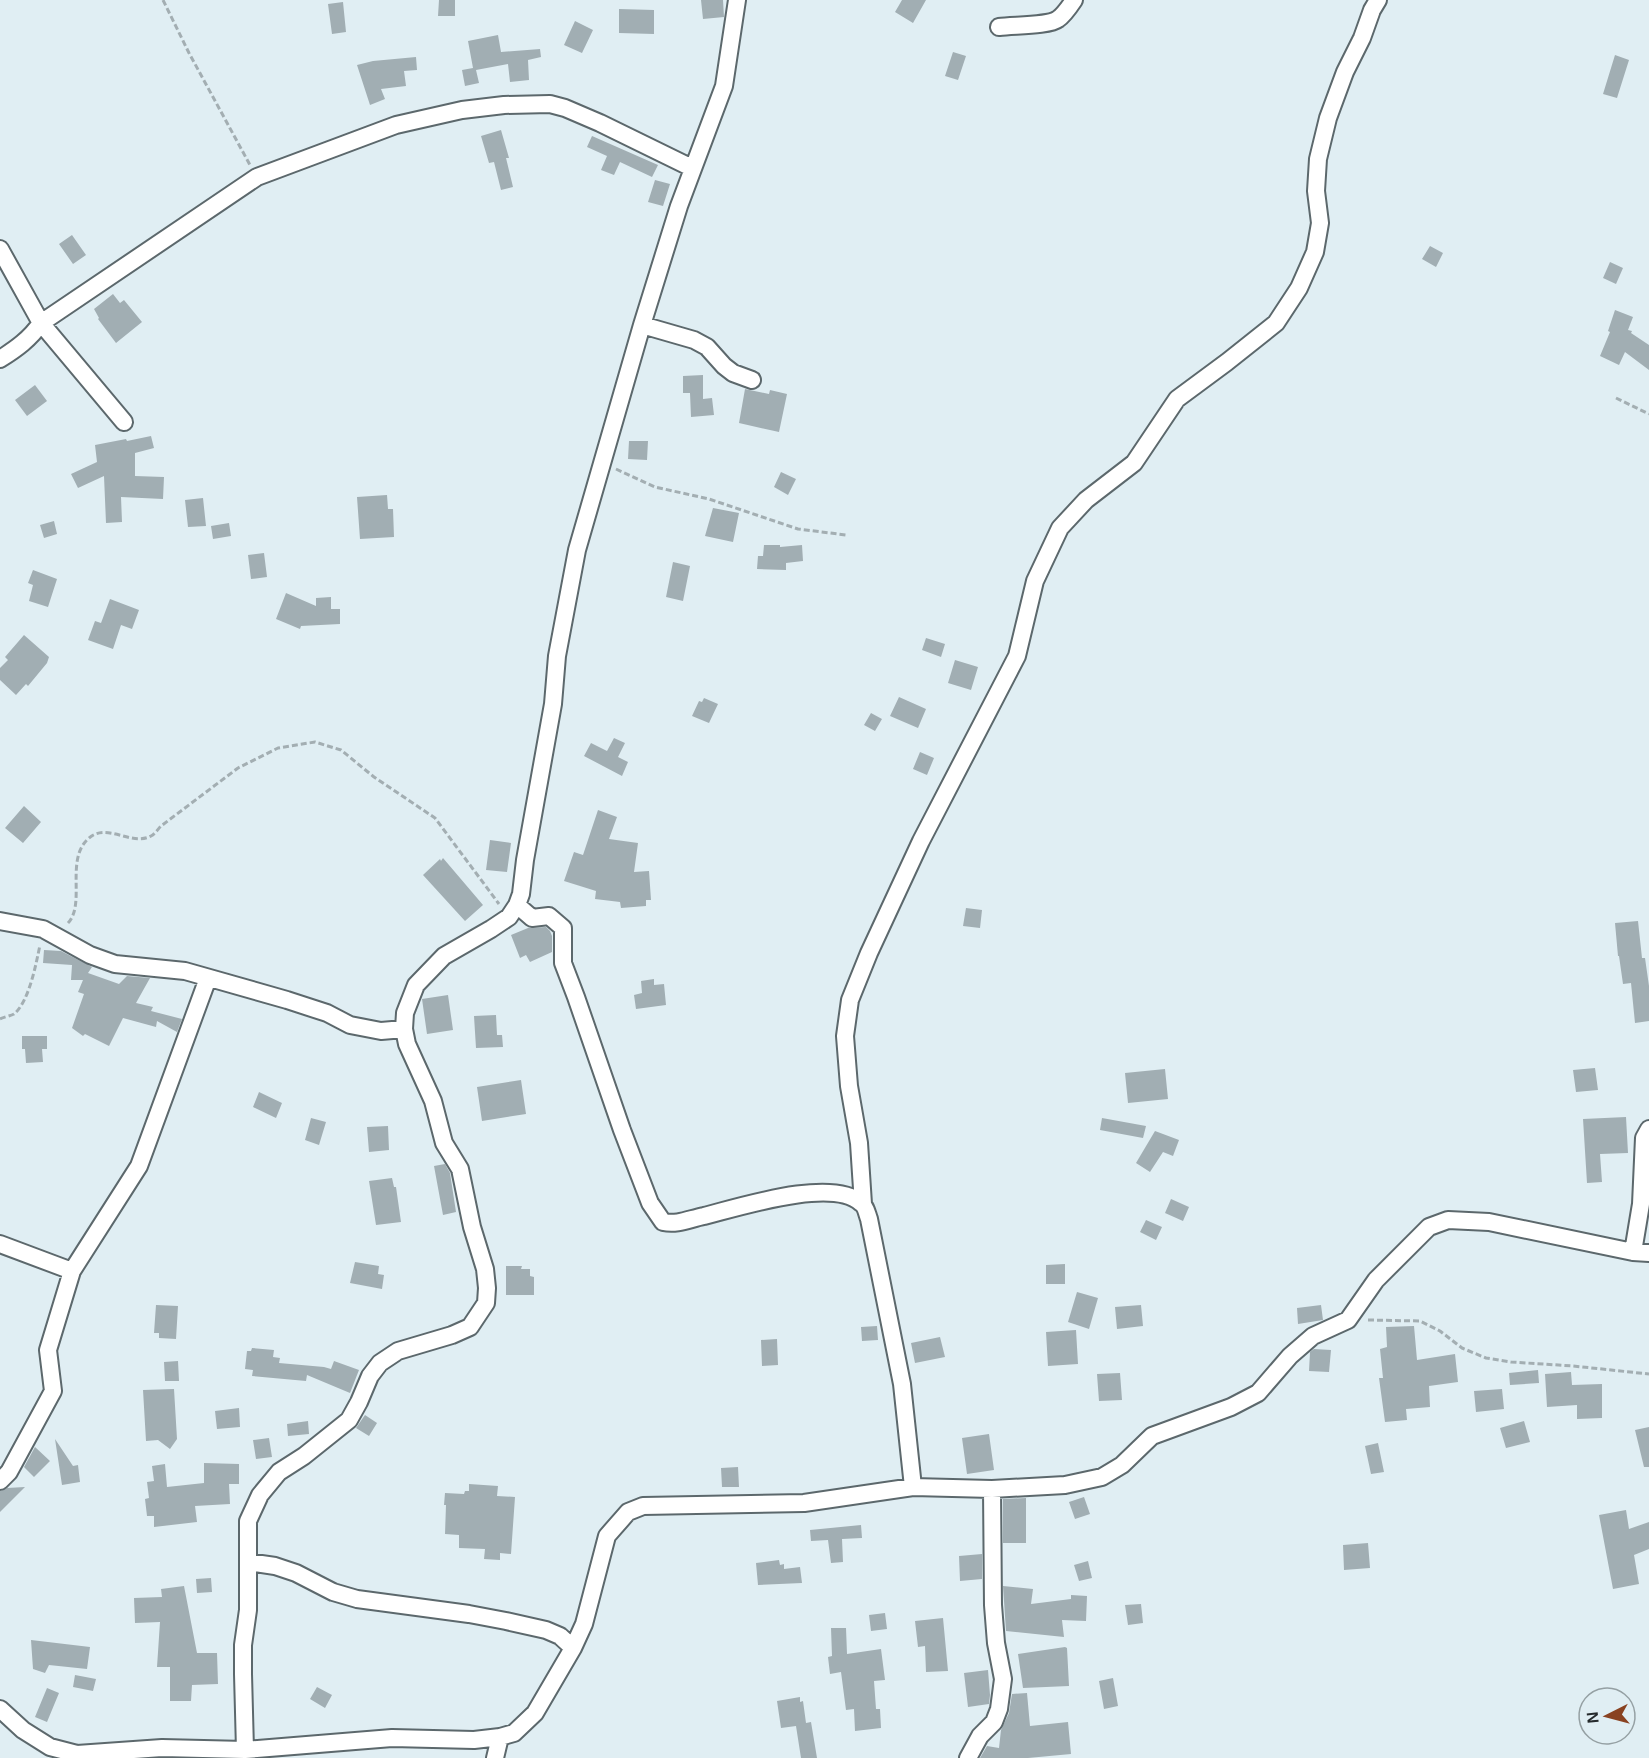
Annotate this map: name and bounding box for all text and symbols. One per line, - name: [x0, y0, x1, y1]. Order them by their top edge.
- north arrow: [1577, 1686, 1637, 1746]
- text: N: [1584, 1711, 1602, 1724]

